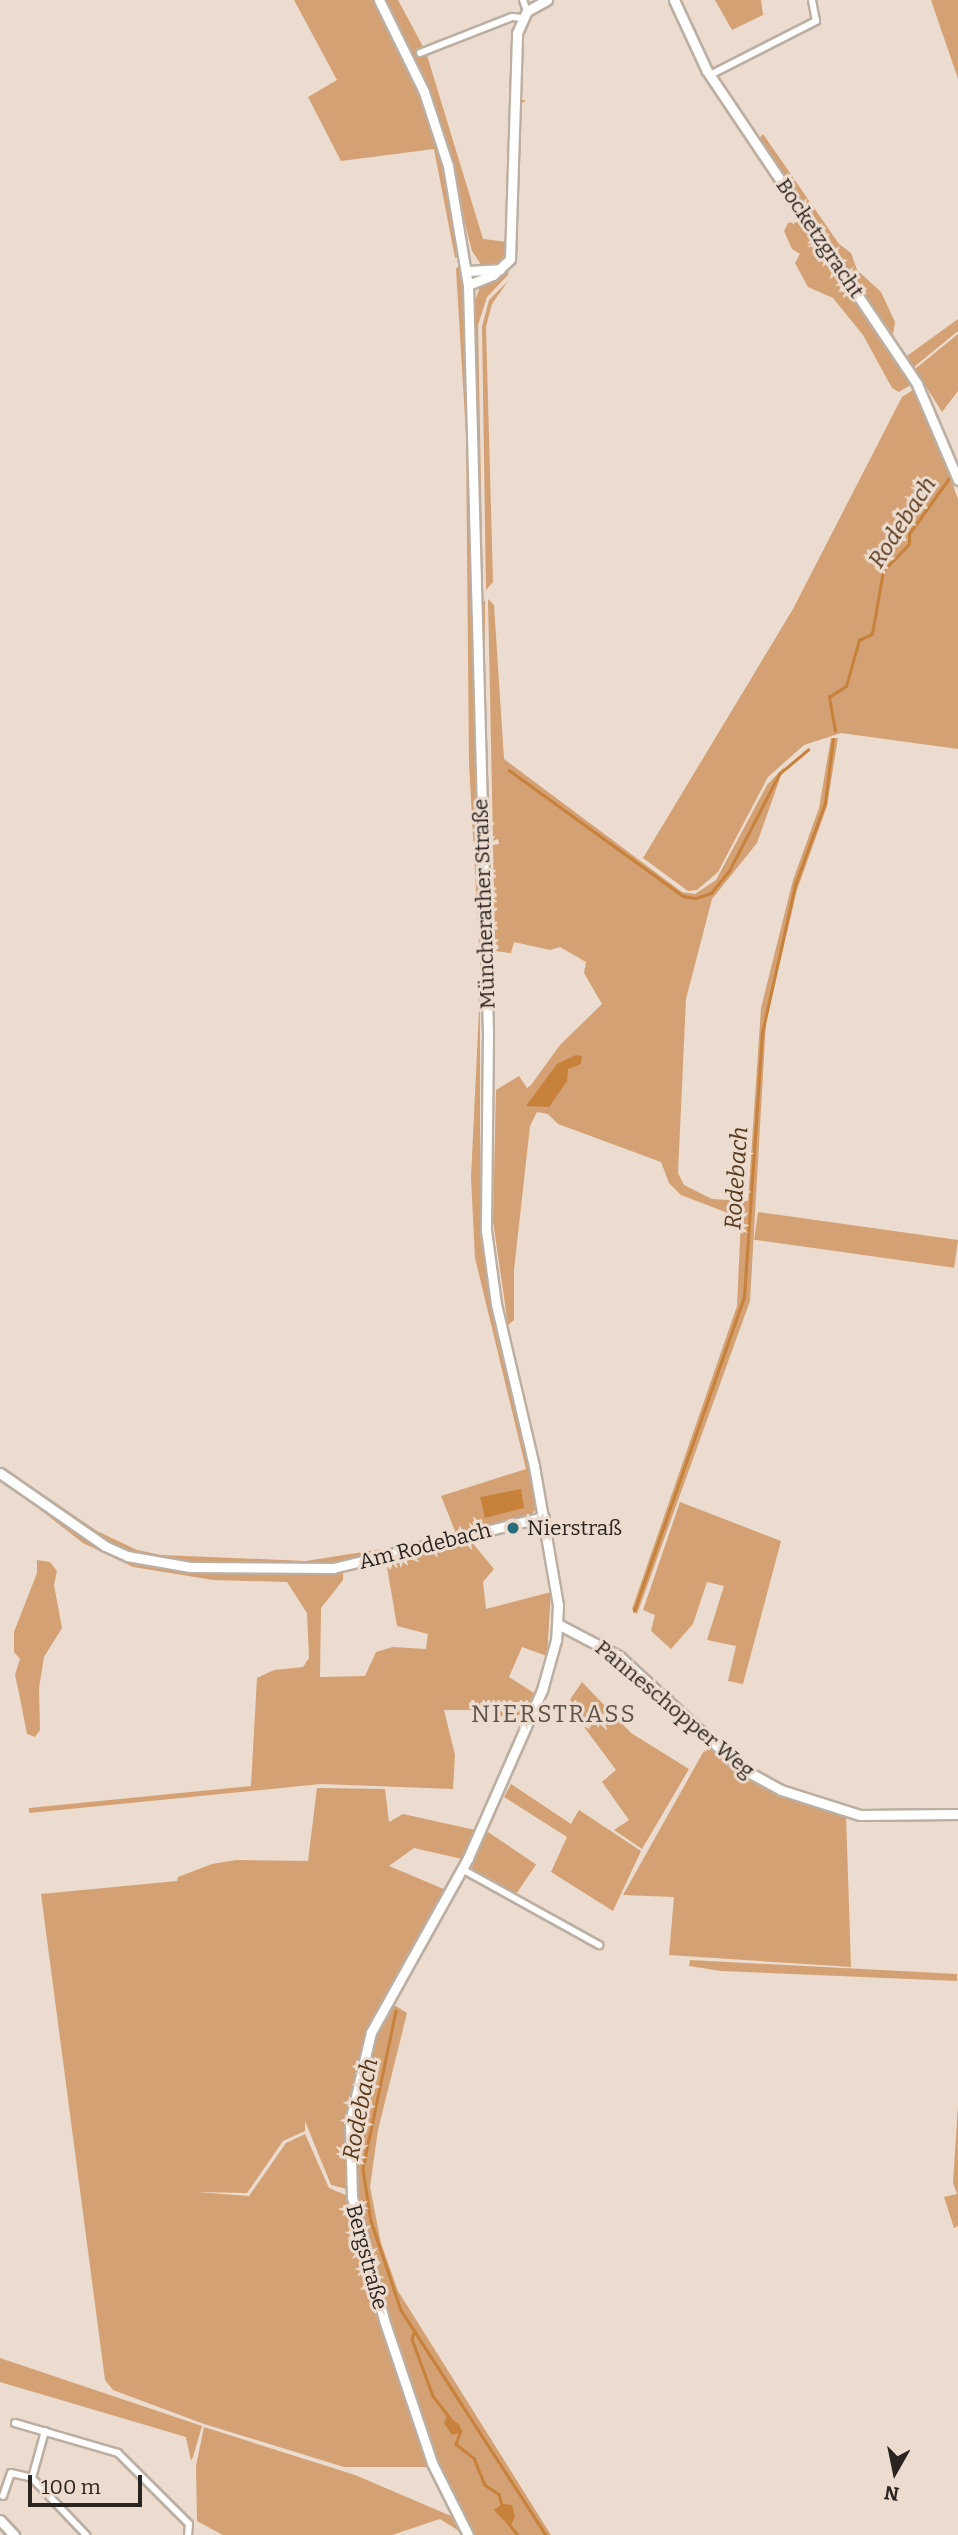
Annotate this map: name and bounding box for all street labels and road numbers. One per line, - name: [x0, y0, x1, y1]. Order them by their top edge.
- street label: Bocketzgracht: [771, 173, 869, 303]
- street label: Müncherather Straße: [468, 798, 500, 1010]
- street label: Am Rodebach: [356, 1517, 494, 1575]
- street label: Panneschopper Weg: [590, 1635, 760, 1783]
- street label: Bergstraße: [341, 2202, 393, 2312]

